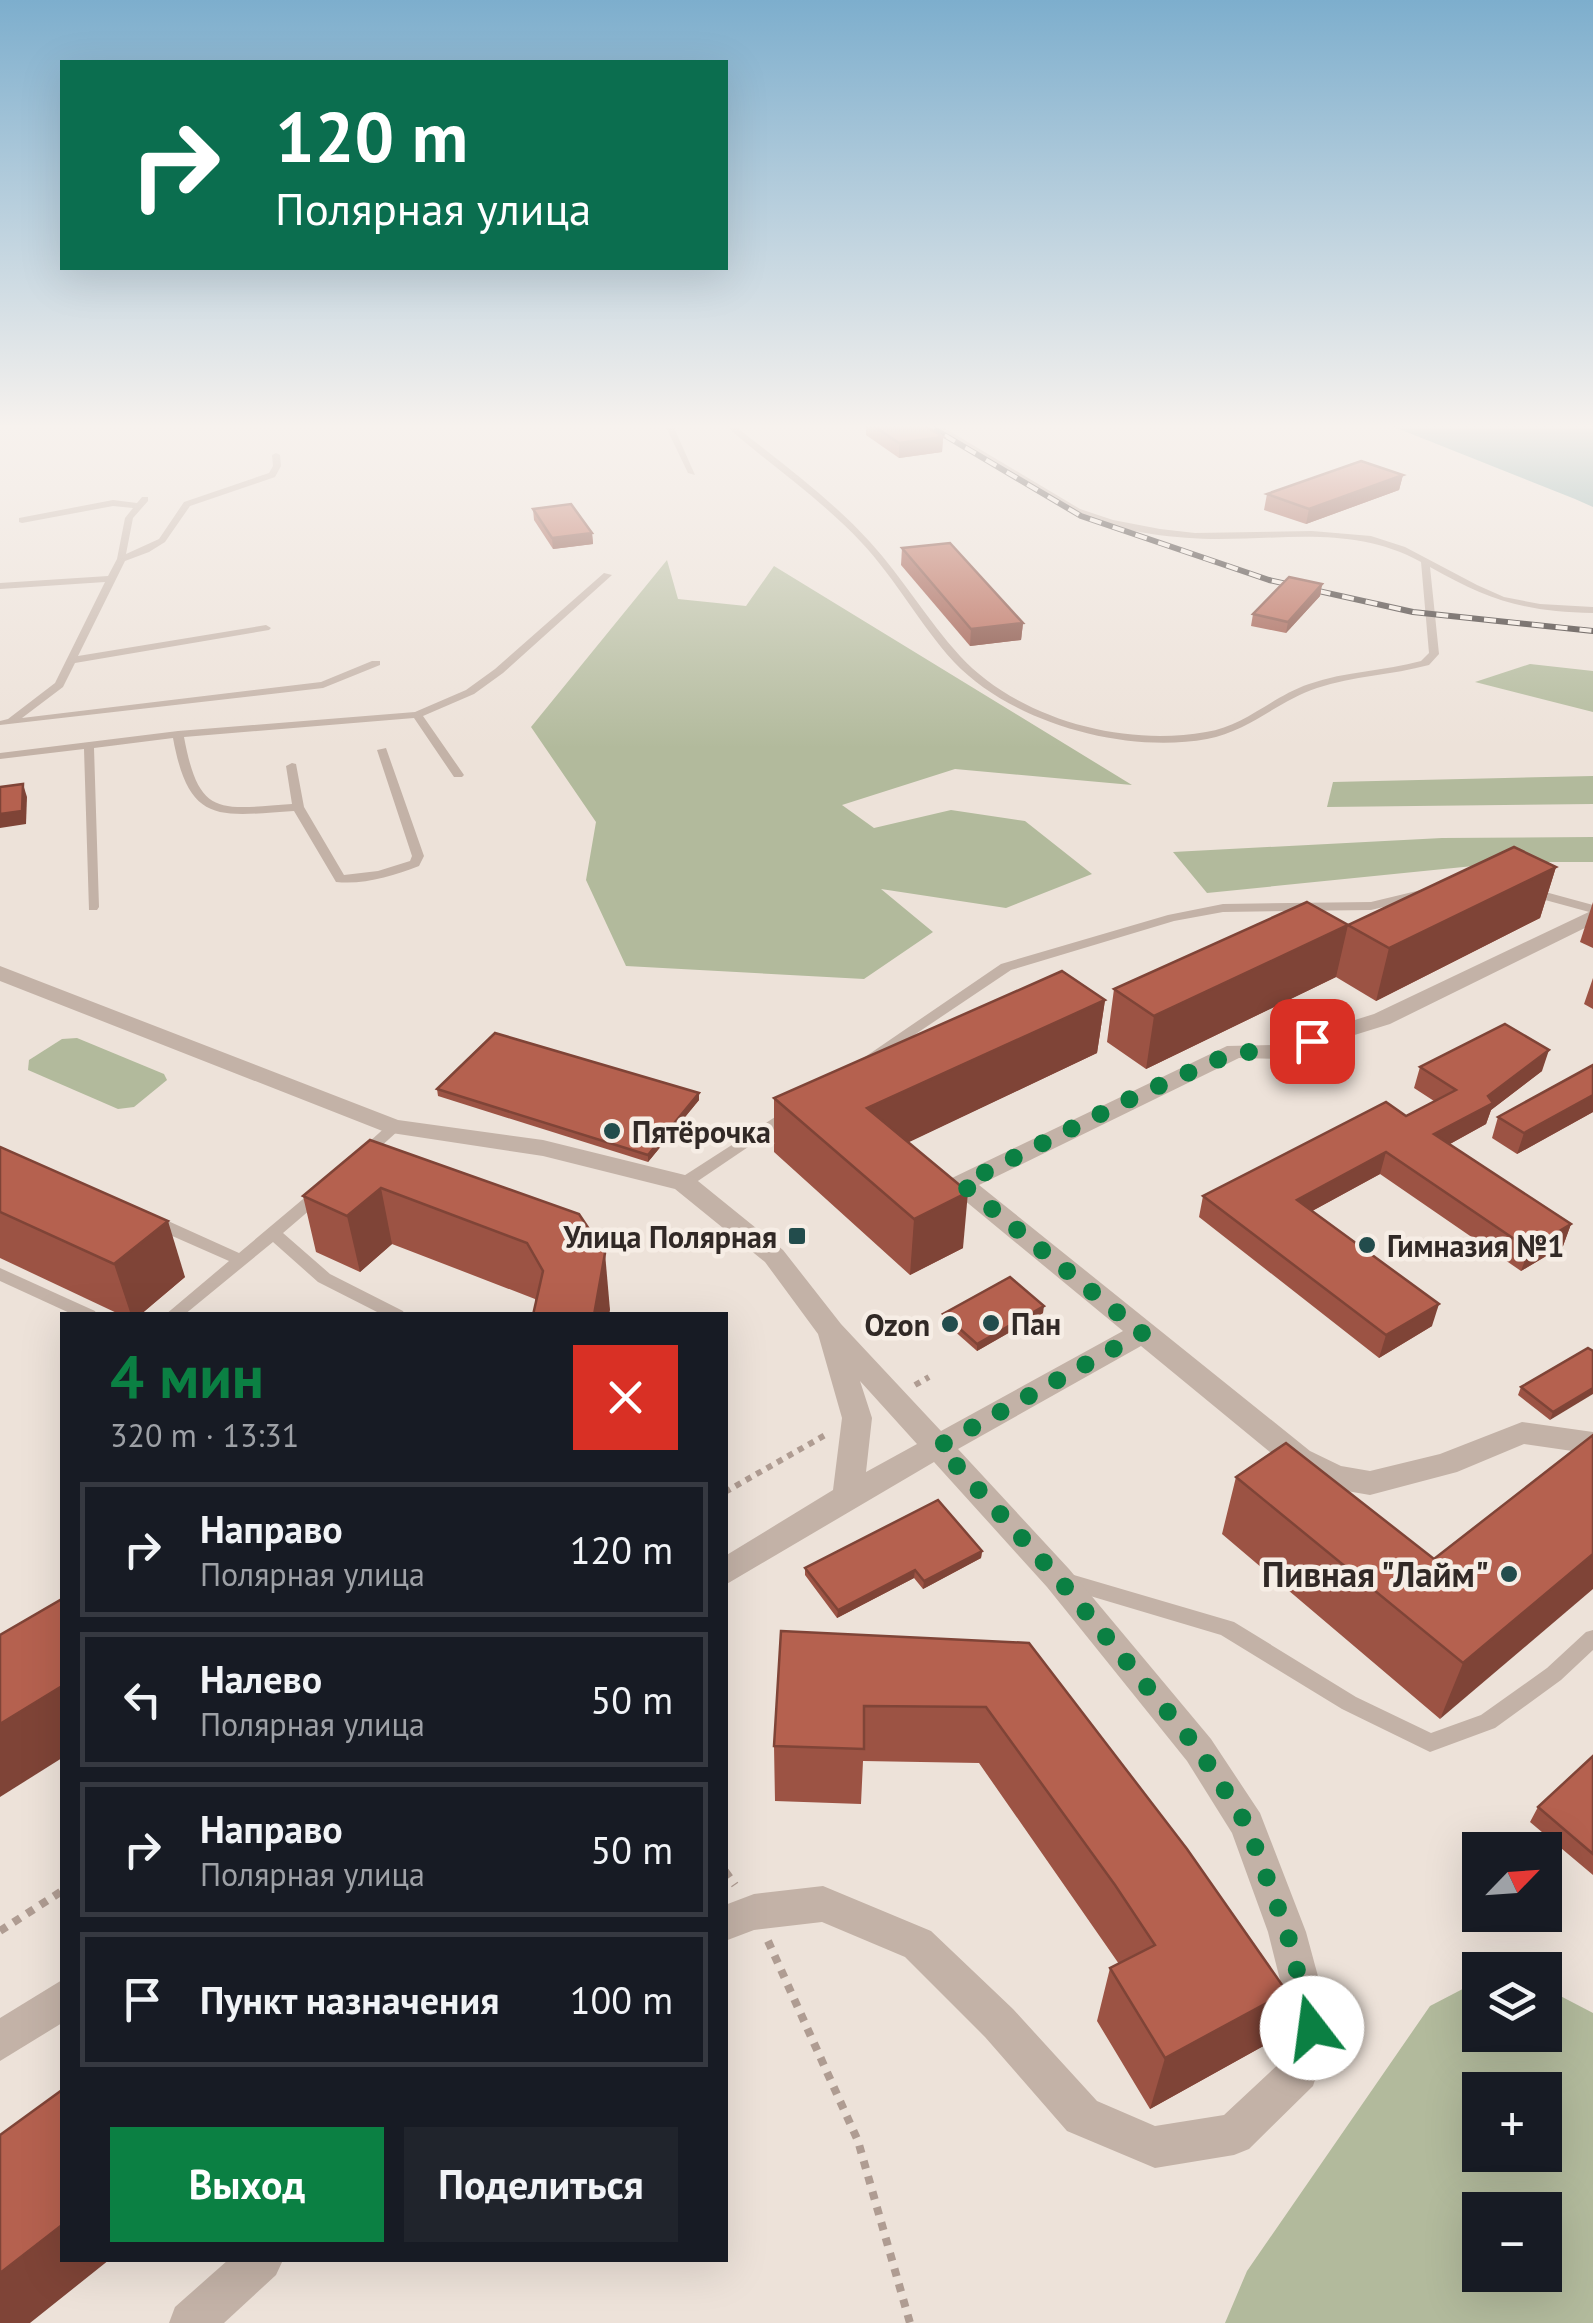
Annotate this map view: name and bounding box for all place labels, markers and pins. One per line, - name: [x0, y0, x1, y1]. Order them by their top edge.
- pin: [1270, 999, 1355, 1084]
- place label: Пятёрочка: [632, 1112, 771, 1151]
- marker: Пятёрочка: [601, 1120, 623, 1142]
- place label: Улица Полярная: [563, 1217, 777, 1256]
- marker: Улица Полярная: [786, 1225, 808, 1247]
- place label: Гимназия №1: [1387, 1226, 1564, 1265]
- marker: Гимназия №1: [1356, 1234, 1378, 1256]
- place label: Пан: [1011, 1304, 1061, 1343]
- place label: Ozon: [864, 1305, 930, 1344]
- marker: Пан: [980, 1312, 1002, 1334]
- marker: Ozon: [939, 1313, 961, 1335]
- place label: Пивная "Лайм": [1262, 1551, 1489, 1597]
- marker: Пивная "Лайм": [1498, 1563, 1520, 1585]

